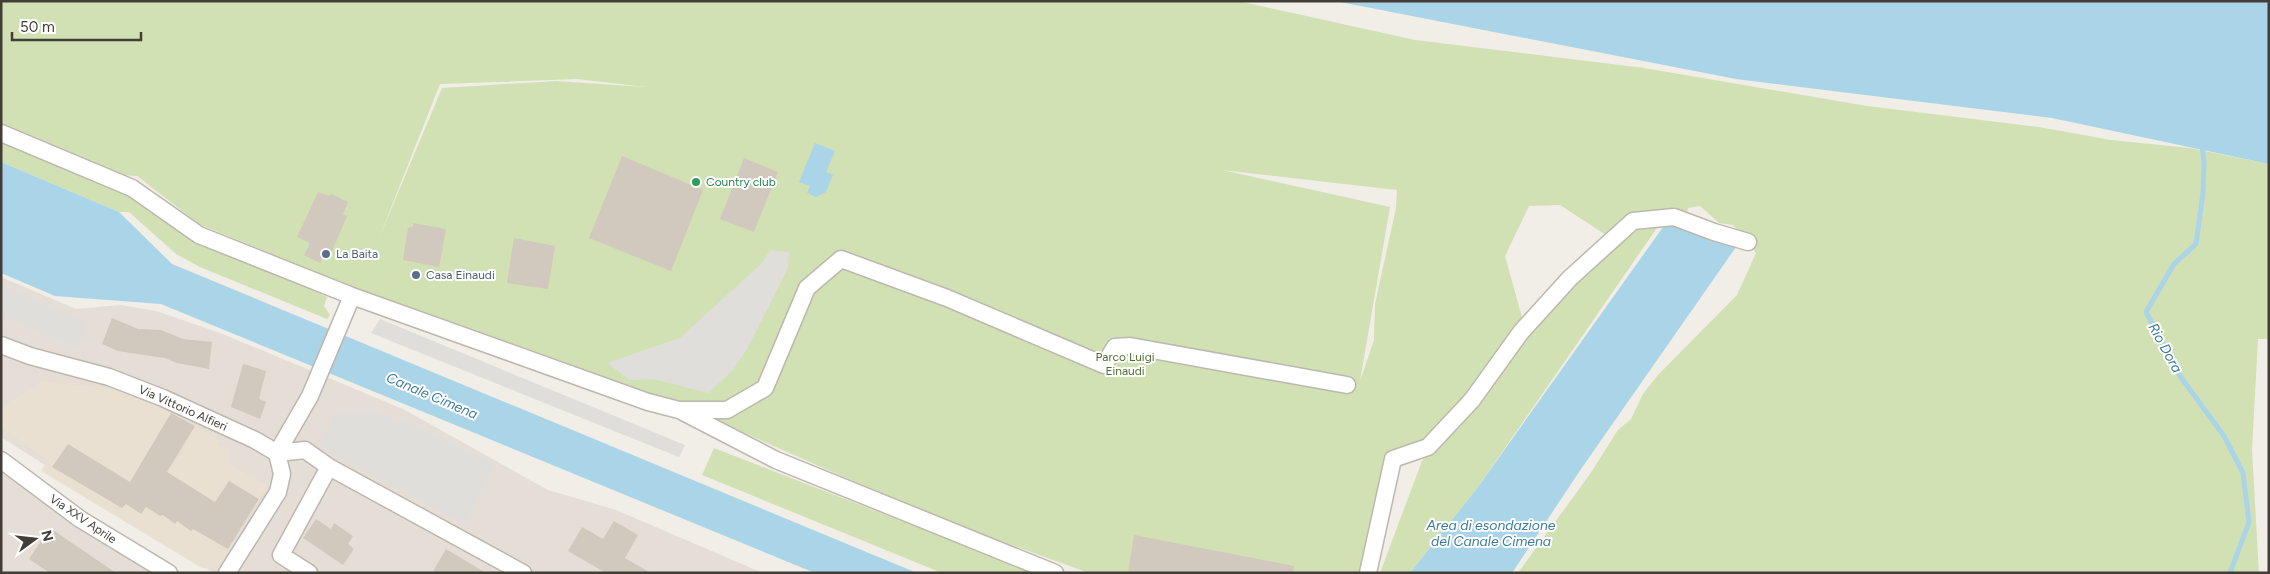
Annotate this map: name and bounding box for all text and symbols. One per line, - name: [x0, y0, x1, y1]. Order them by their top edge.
- scale bar: [12, 10, 141, 42]
- text: 50 m: [20, 18, 55, 36]
- place label: Country club: [706, 175, 776, 189]
- marker: Country club: [690, 176, 702, 188]
- place label: La Baita: [336, 247, 378, 261]
- marker: La Baita: [320, 248, 332, 260]
- place label: Casa Einaudi: [426, 268, 495, 282]
- marker: Casa Einaudi: [410, 269, 422, 281]
- water label: Rio Dora: [2144, 320, 2186, 376]
- park label: Parco Luigi Einaudi: [1096, 350, 1154, 378]
- water label: Canale Cimena: [384, 369, 480, 423]
- street label: Via Vittorio Alfieri: [137, 382, 229, 434]
- street label: Via XXV Aprile: [47, 492, 119, 547]
- north arrow: [10, 514, 60, 564]
- water label: Area di esondazione del Canale Cimena: [1426, 517, 1556, 550]
- text: N: [37, 528, 57, 543]

